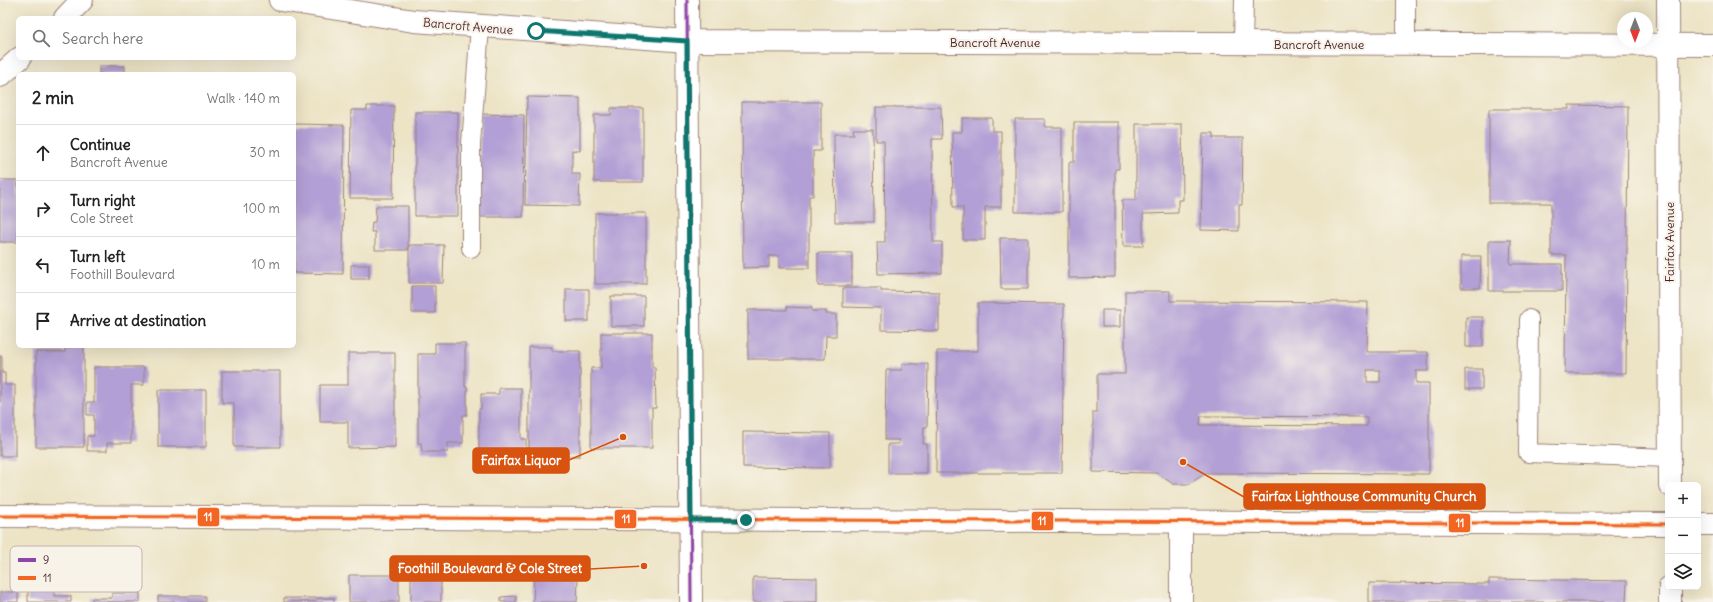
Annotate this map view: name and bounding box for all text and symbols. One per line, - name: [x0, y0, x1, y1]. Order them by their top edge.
- north arrow: [1617, 12, 1653, 48]
- street label: Bancroft Avenue: [422, 15, 514, 37]
- search box: [16, 16, 296, 60]
- route start: [527, 22, 545, 40]
- icon: search: [30, 27, 52, 49]
- text: Search here: [62, 29, 143, 48]
- street label: Bancroft Avenue: [950, 35, 1040, 50]
- street label: Bancroft Avenue: [1274, 37, 1364, 52]
- text: 2 min: [32, 87, 74, 109]
- text: Walk · 140 m: [207, 90, 280, 107]
- text: Continue: [70, 135, 131, 154]
- icon: ahead: [32, 142, 54, 164]
- text: 30 m: [250, 144, 280, 161]
- text: Bancroft Avenue: [70, 154, 168, 171]
- text: Turn right: [70, 191, 135, 210]
- icon: right: [32, 198, 54, 220]
- text: 100 m: [243, 200, 280, 217]
- street label: Fairfax Avenue: [1662, 202, 1677, 282]
- text: Cole Street: [70, 210, 133, 227]
- text: Turn left: [70, 247, 125, 266]
- icon: left: [32, 254, 54, 276]
- text: 10 m: [252, 256, 280, 273]
- text: Foothill Boulevard: [70, 266, 175, 283]
- icon: arrive: [32, 310, 54, 332]
- text: Arrive at destination: [70, 311, 206, 330]
- callout: Fairfax Liquor: [473, 448, 569, 473]
- text: Fairfax Liquor: [481, 452, 562, 469]
- map controls: [1665, 482, 1701, 590]
- button: +: [1665, 482, 1701, 518]
- callout: Fairfax Lighthouse Community Church: [1244, 484, 1485, 509]
- text: Fairfax Lighthouse Community Church: [1251, 488, 1477, 505]
- line badge: 11: [197, 507, 220, 527]
- line badge: 11: [614, 509, 637, 529]
- text: 11: [204, 510, 212, 524]
- route end: [737, 511, 755, 529]
- line badge: 11: [1031, 511, 1054, 531]
- text: 11: [622, 512, 630, 526]
- line badge: 11: [1448, 513, 1471, 533]
- text: 11: [1038, 514, 1046, 528]
- text: 11: [1456, 516, 1464, 530]
- button: −: [1665, 518, 1701, 554]
- legend: [10, 546, 142, 592]
- text: 9: [43, 553, 49, 567]
- button: layers: [1665, 554, 1701, 590]
- callout: Foothill Boulevard & Cole Street: [390, 556, 590, 581]
- text: Foothill Boulevard & Cole Street: [398, 560, 583, 577]
- text: 11: [43, 571, 52, 585]

